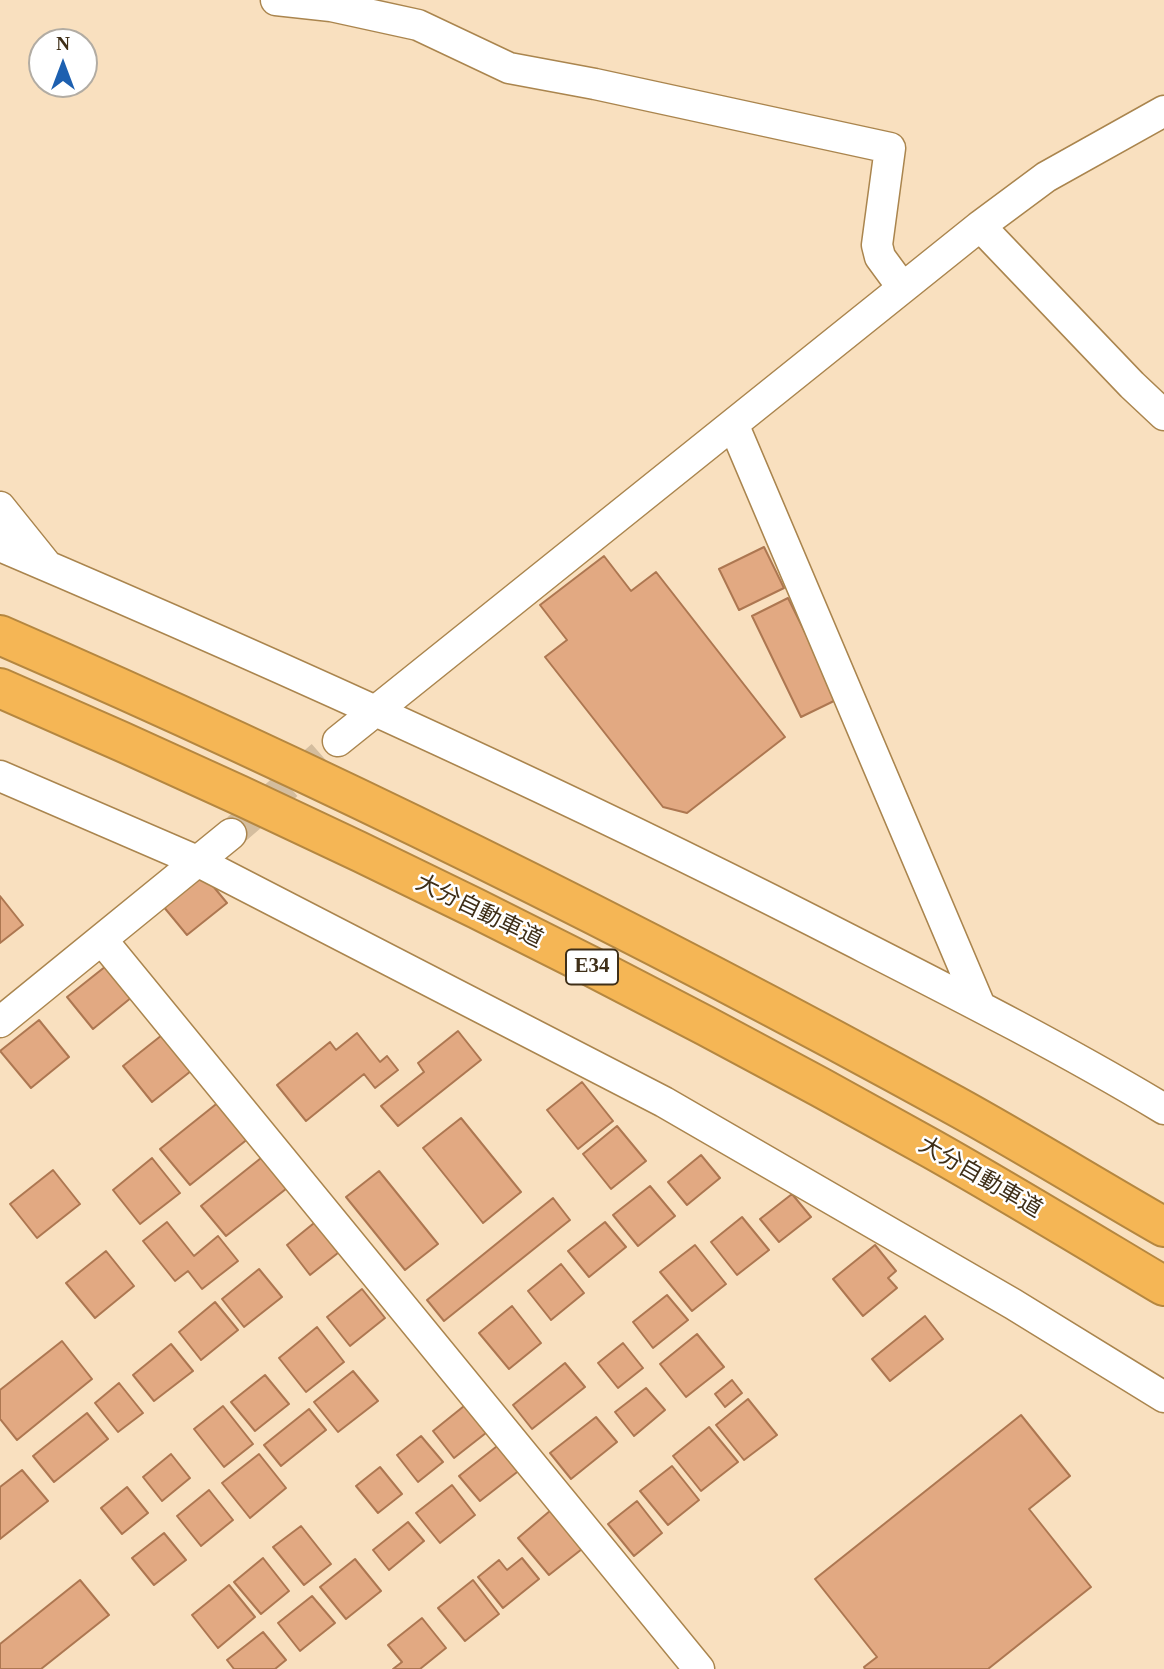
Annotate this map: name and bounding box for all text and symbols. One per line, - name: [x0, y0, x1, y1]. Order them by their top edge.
- north arrow: [28, 28, 98, 98]
- text: N: [56, 33, 70, 54]
- street label: 大分自動車道: [411, 869, 547, 955]
- road number: E34: [566, 950, 618, 984]
- street label: 大分自動車道: [913, 1132, 1047, 1224]

